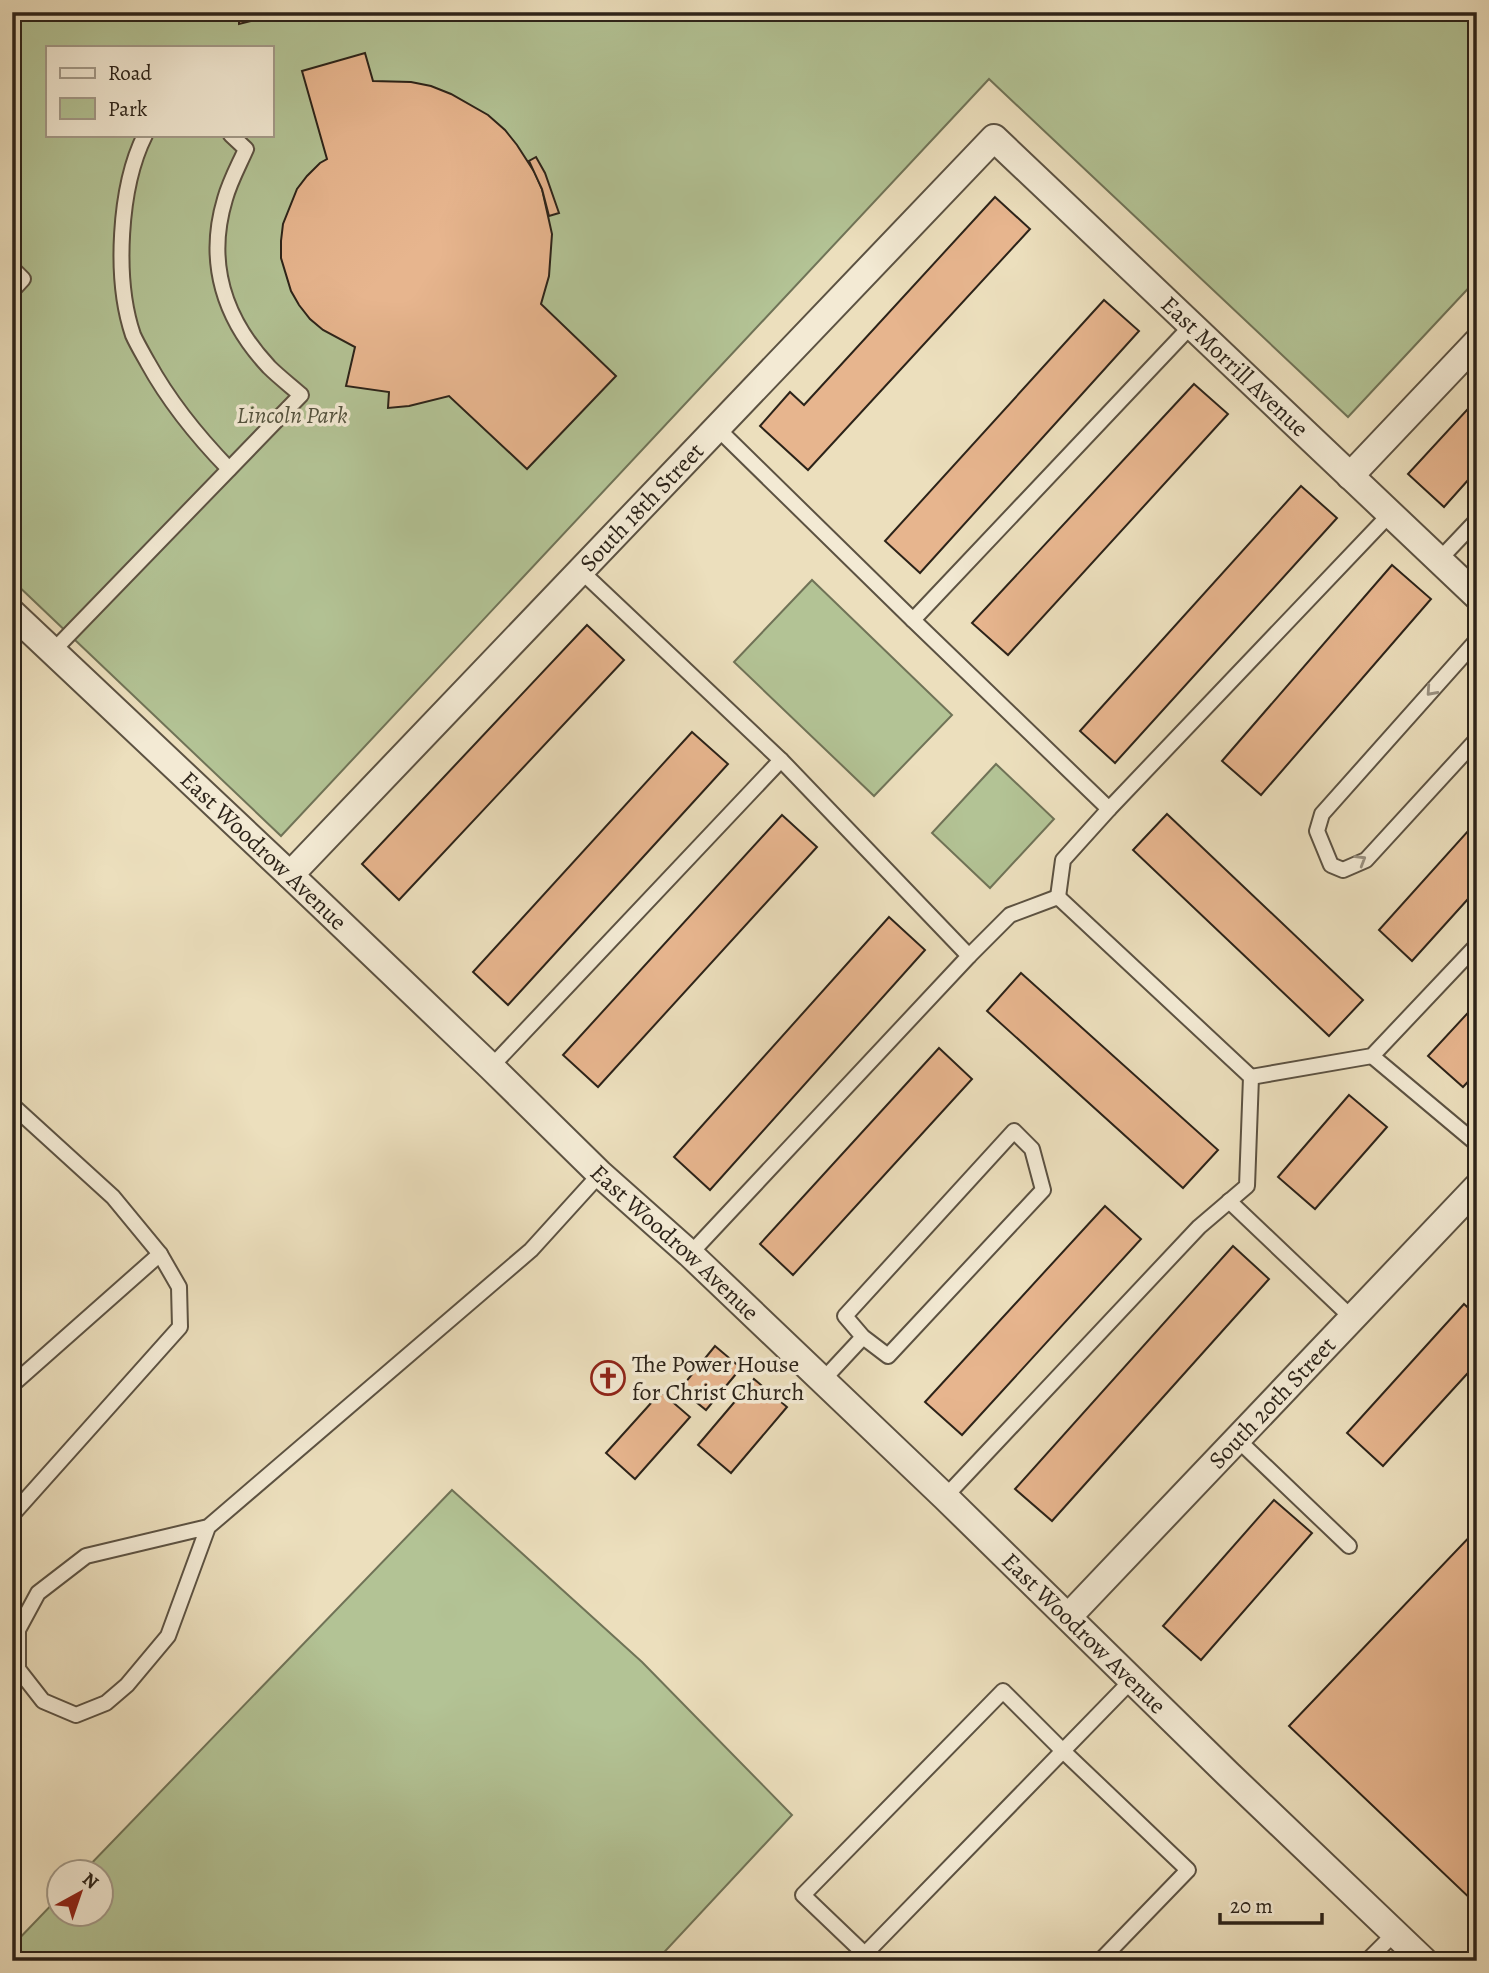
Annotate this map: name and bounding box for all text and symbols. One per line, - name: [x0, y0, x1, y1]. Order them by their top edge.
- legend: [46, 46, 273, 136]
- text: Road: [108, 59, 152, 87]
- text: Park: [108, 95, 148, 123]
- street label: East Morrill Avenue: [1154, 289, 1316, 444]
- park label: Lincoln Park: [236, 399, 348, 431]
- street label: South 18th Street: [572, 435, 711, 578]
- one-way arrow: [1427, 683, 1440, 696]
- street label: East Woodrow Avenue: [173, 764, 354, 937]
- one-way arrow: [1353, 856, 1366, 869]
- street label: East Woodrow Avenue: [583, 1157, 766, 1328]
- street label: South 20th Street: [1201, 1329, 1343, 1476]
- place label: The Power House for Christ Church: [632, 1348, 804, 1408]
- church icon: The Power House for Christ Church: [589, 1359, 627, 1397]
- street label: East Woodrow Avenue: [995, 1545, 1173, 1721]
- north arrow: [46, 1857, 116, 1927]
- text: N: [77, 1866, 104, 1895]
- scale bar: [1220, 1882, 1321, 1926]
- text: 20 m: [1230, 1892, 1273, 1920]

